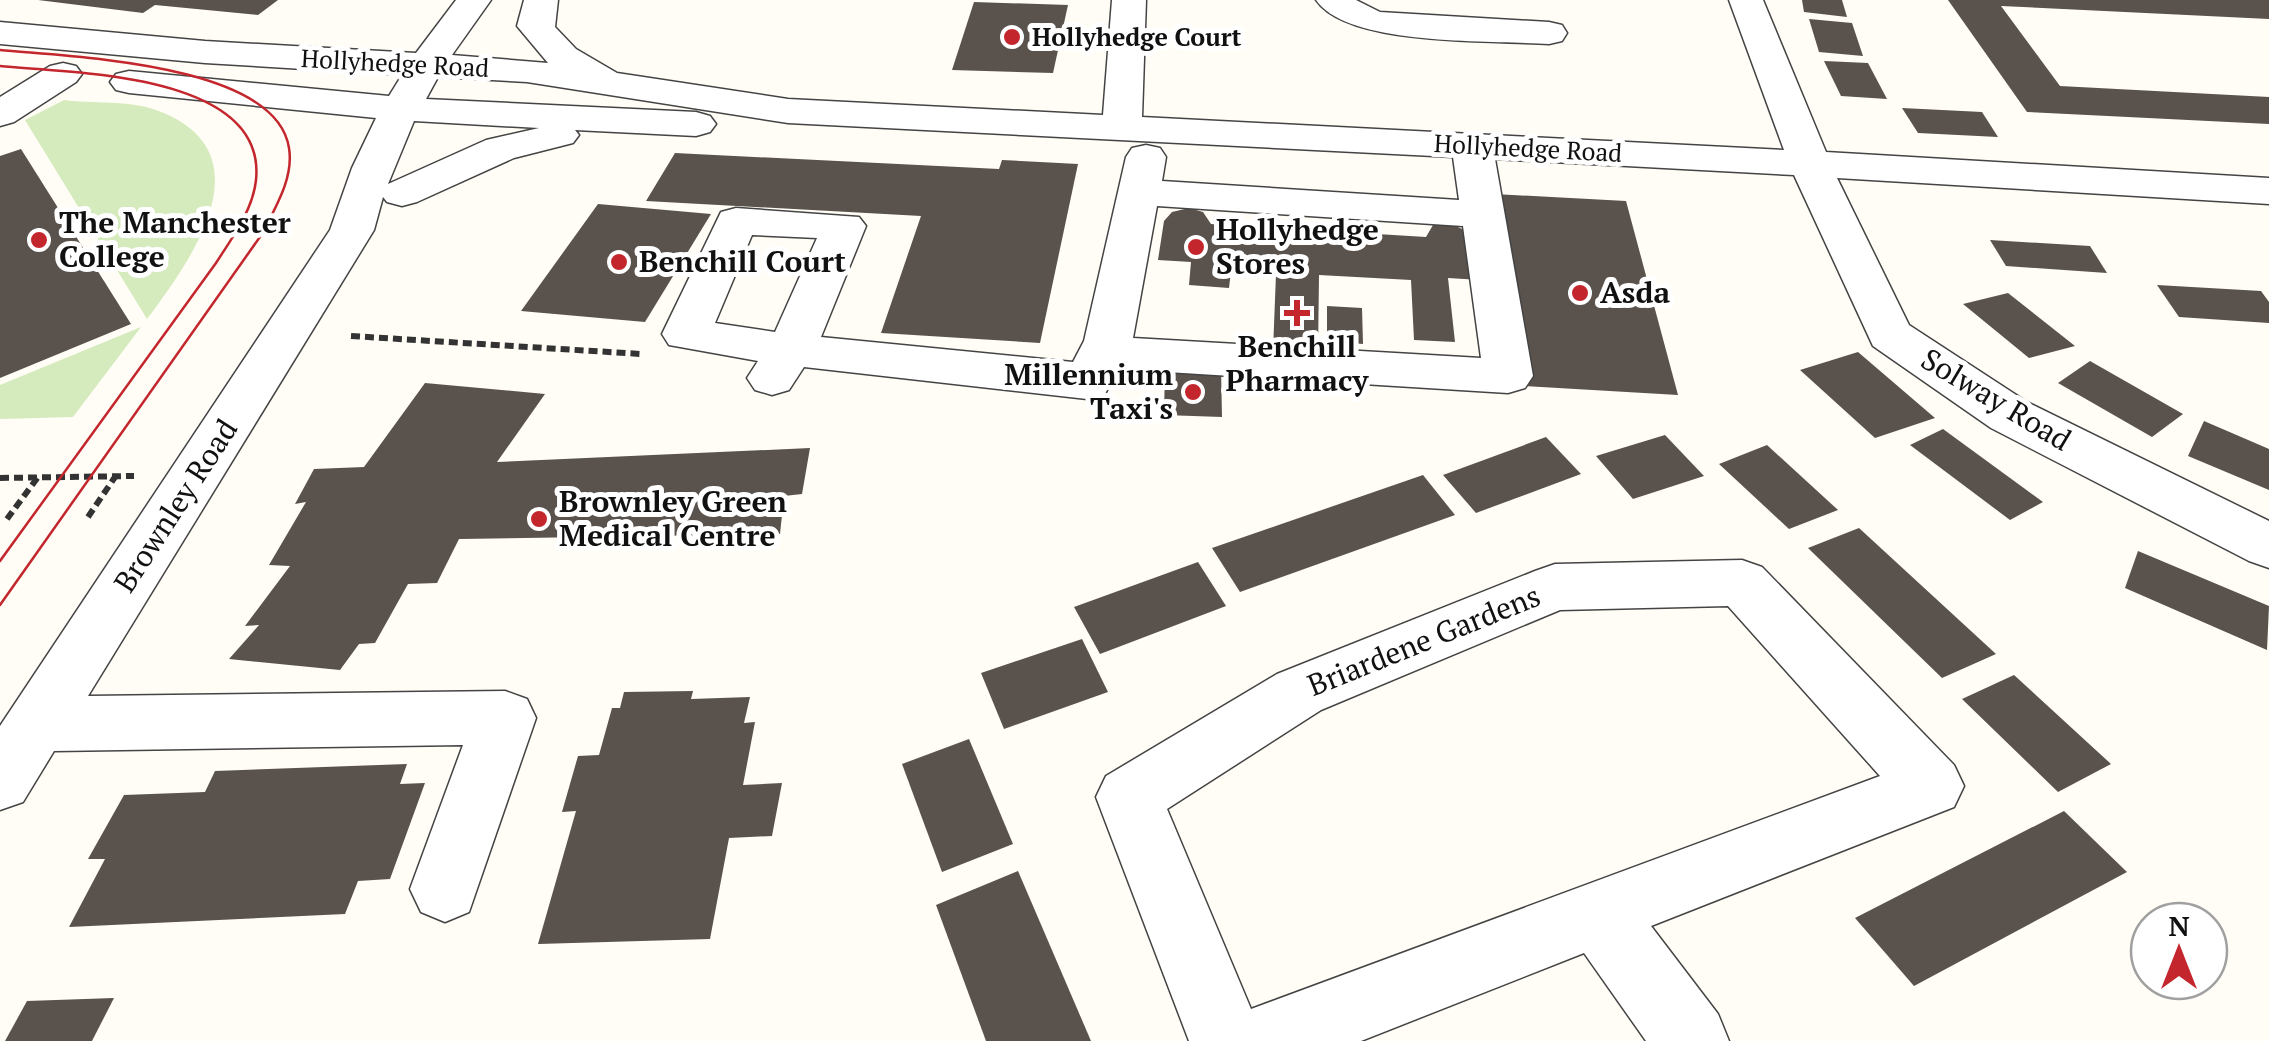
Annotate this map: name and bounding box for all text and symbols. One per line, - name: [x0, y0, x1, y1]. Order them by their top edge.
- place label: Hollyhedge Court: [1032, 20, 1242, 53]
- marker: Hollyhedge Court: [1001, 26, 1023, 48]
- street label: Hollyhedge Road: [300, 41, 490, 84]
- street label: Hollyhedge Road: [1433, 126, 1623, 169]
- place label: The Manchester College: [59, 202, 291, 276]
- place label: Hollyhedge Stores: [1216, 209, 1379, 283]
- marker: The Manchester College: [28, 229, 50, 251]
- marker: Hollyhedge Stores: [1185, 236, 1207, 258]
- place label: Benchill Court: [639, 241, 846, 281]
- marker: Benchill Court: [608, 251, 630, 273]
- place label: Asda: [1600, 272, 1670, 312]
- marker: Asda: [1569, 282, 1591, 304]
- marker: Benchill Pharmacy: [1286, 302, 1308, 324]
- place label: Benchill Pharmacy: [1226, 326, 1370, 400]
- street label: Solway Road: [1914, 339, 2079, 460]
- place label: Millennium Taxi's: [1004, 354, 1173, 428]
- marker: Millennium Taxi's: [1182, 381, 1204, 403]
- street label: Brownley Road: [104, 411, 246, 600]
- place label: Brownley Green Medical Centre: [559, 481, 787, 555]
- marker: Brownley Green Medical Centre: [528, 508, 550, 530]
- street label: Briardene Gardens: [1301, 575, 1546, 705]
- north arrow: [2129, 901, 2229, 1001]
- text: N: [2168, 907, 2190, 944]

